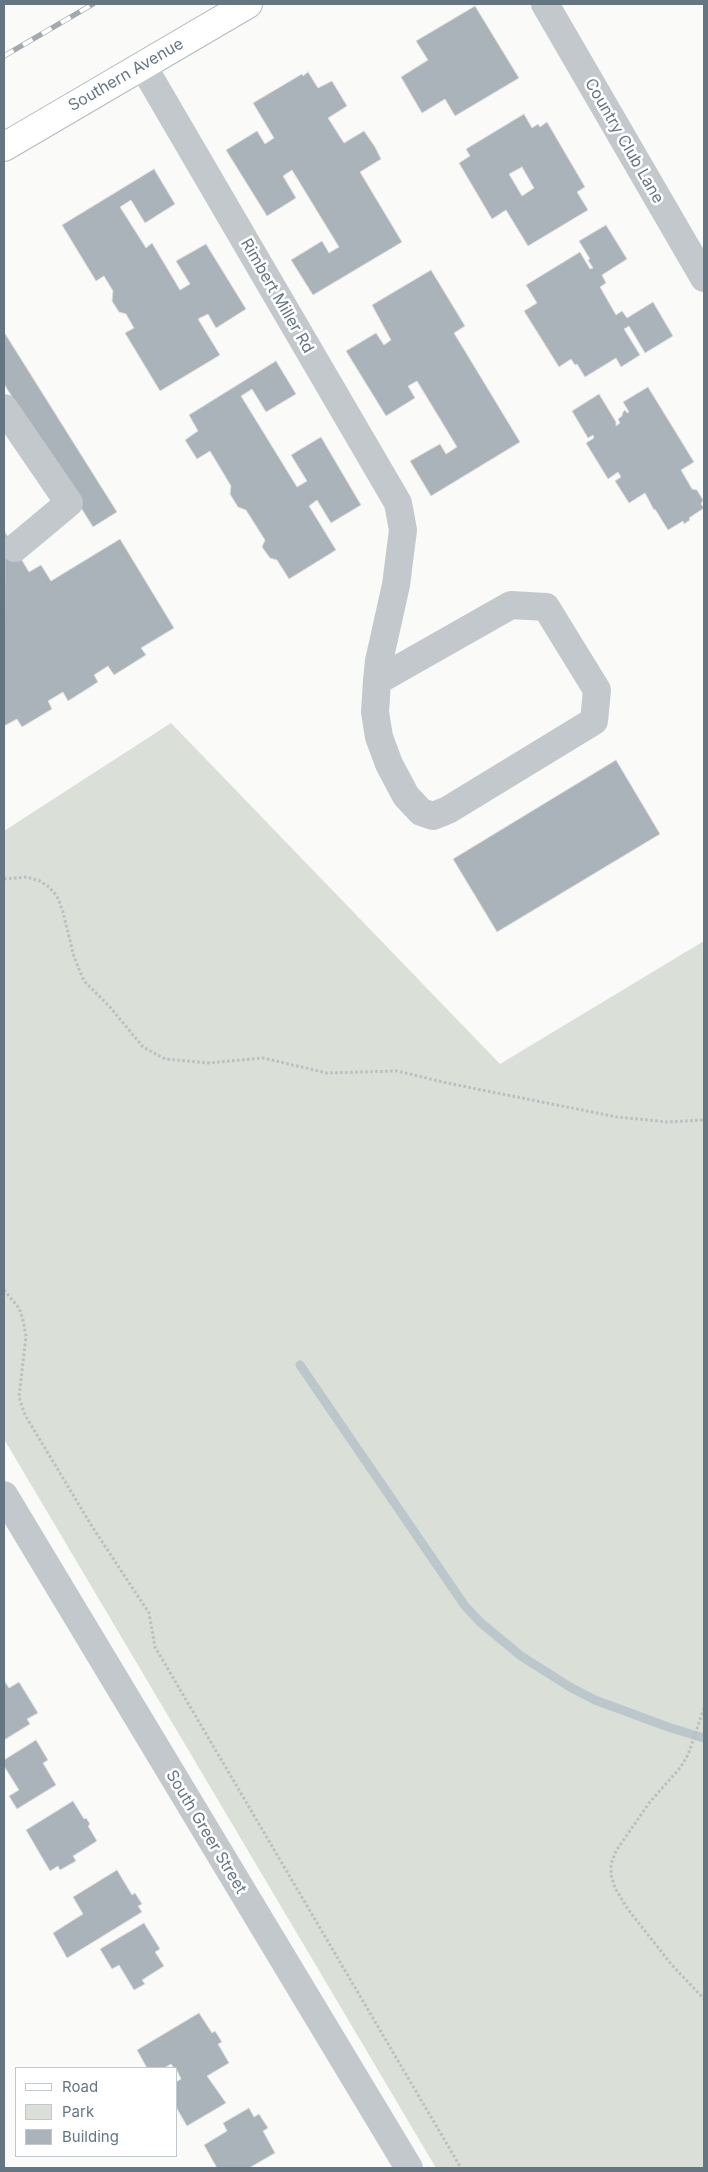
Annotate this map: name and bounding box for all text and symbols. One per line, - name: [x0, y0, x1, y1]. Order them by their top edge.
- street label: Southern Avenue: [65, 34, 187, 116]
- street label: Country Club Lane: [580, 75, 668, 207]
- street label: Rimbert Miller Rd: [236, 235, 318, 357]
- street label: South Greer Street: [162, 1767, 250, 1897]
- legend: [15, 2067, 178, 2157]
- text: Road: [62, 2077, 98, 2096]
- text: Park: [62, 2102, 94, 2121]
- text: Building: [62, 2127, 119, 2146]

